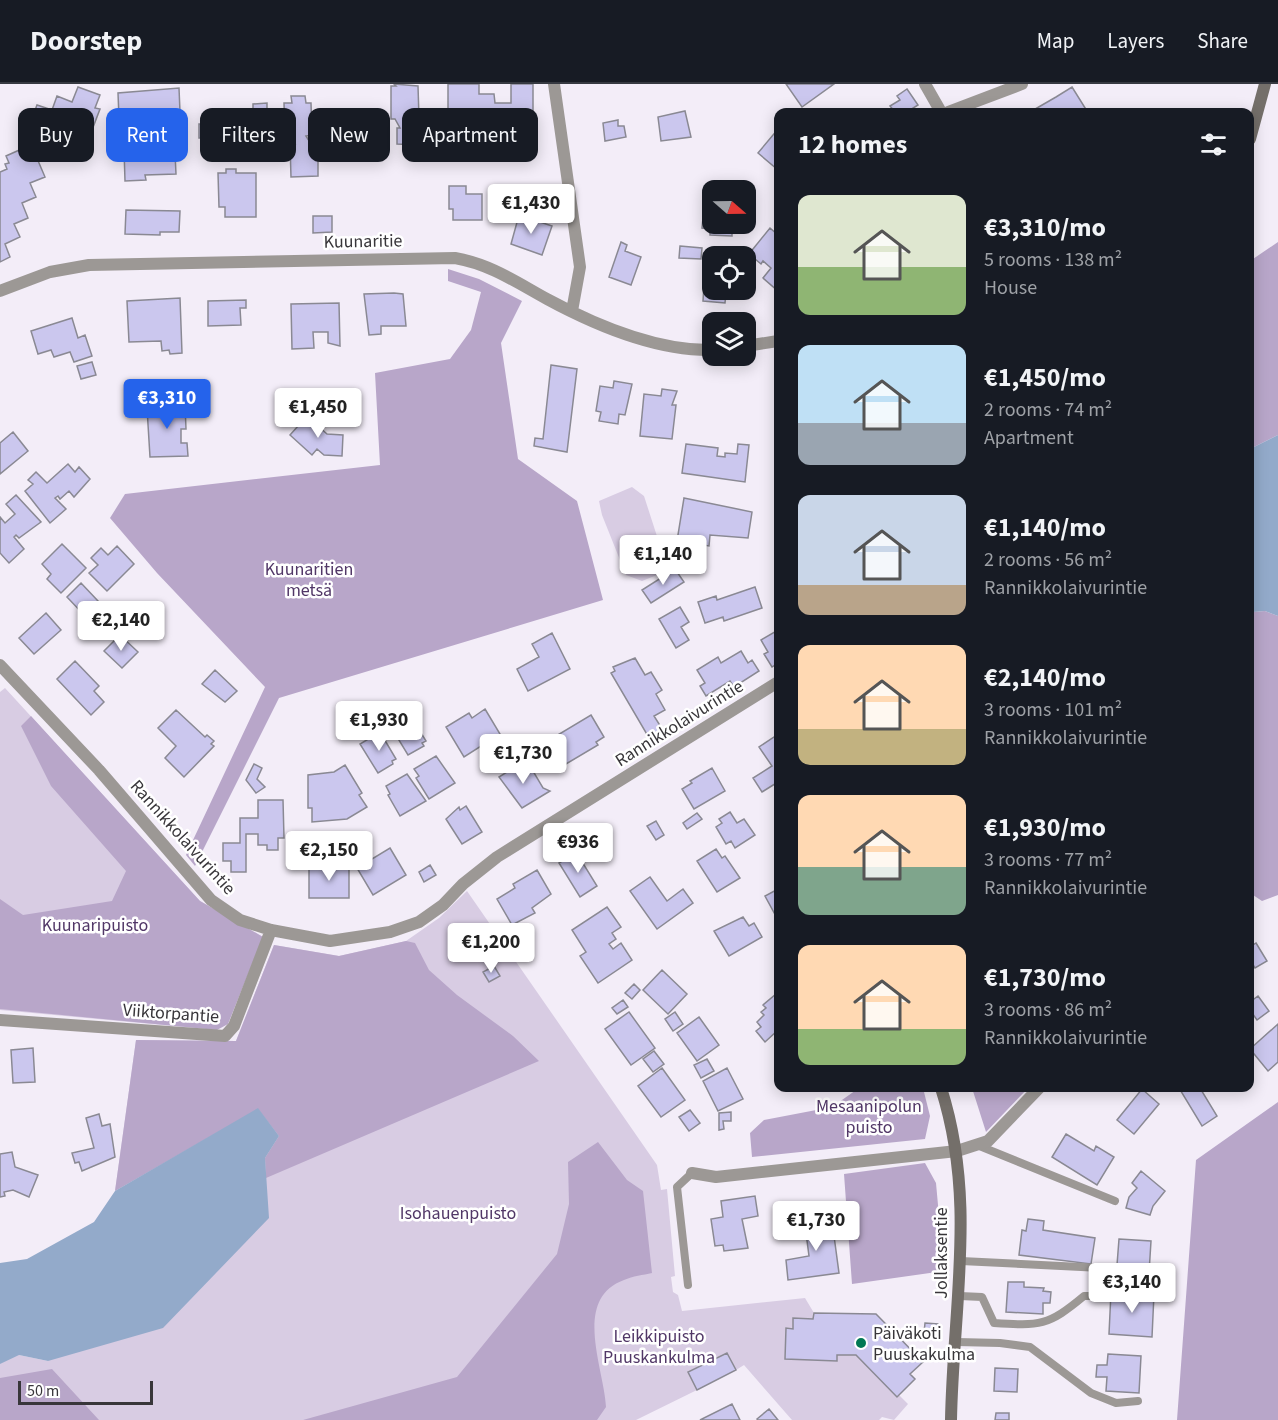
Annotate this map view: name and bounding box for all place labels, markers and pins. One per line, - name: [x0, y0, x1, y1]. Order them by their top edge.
- pin: €1,430: [482, 184, 580, 235]
- pin: €3,310: [118, 379, 216, 430]
- pin: €1,450: [269, 388, 367, 439]
- pin: €1,140: [614, 535, 712, 586]
- pin: €2,140: [72, 601, 170, 652]
- pin: €1,930: [330, 701, 428, 752]
- pin: €1,730: [474, 734, 572, 785]
- pin: €936: [542, 823, 614, 874]
- pin: €2,150: [280, 831, 378, 882]
- pin: €1,200: [442, 923, 540, 974]
- pin: €1,730: [767, 1201, 865, 1252]
- pin: €3,140: [1083, 1263, 1181, 1314]
- place label: Päiväkoti Puuskakulma: [873, 1321, 975, 1367]
- marker: Päiväkoti Puuskakulma: [854, 1336, 868, 1350]

